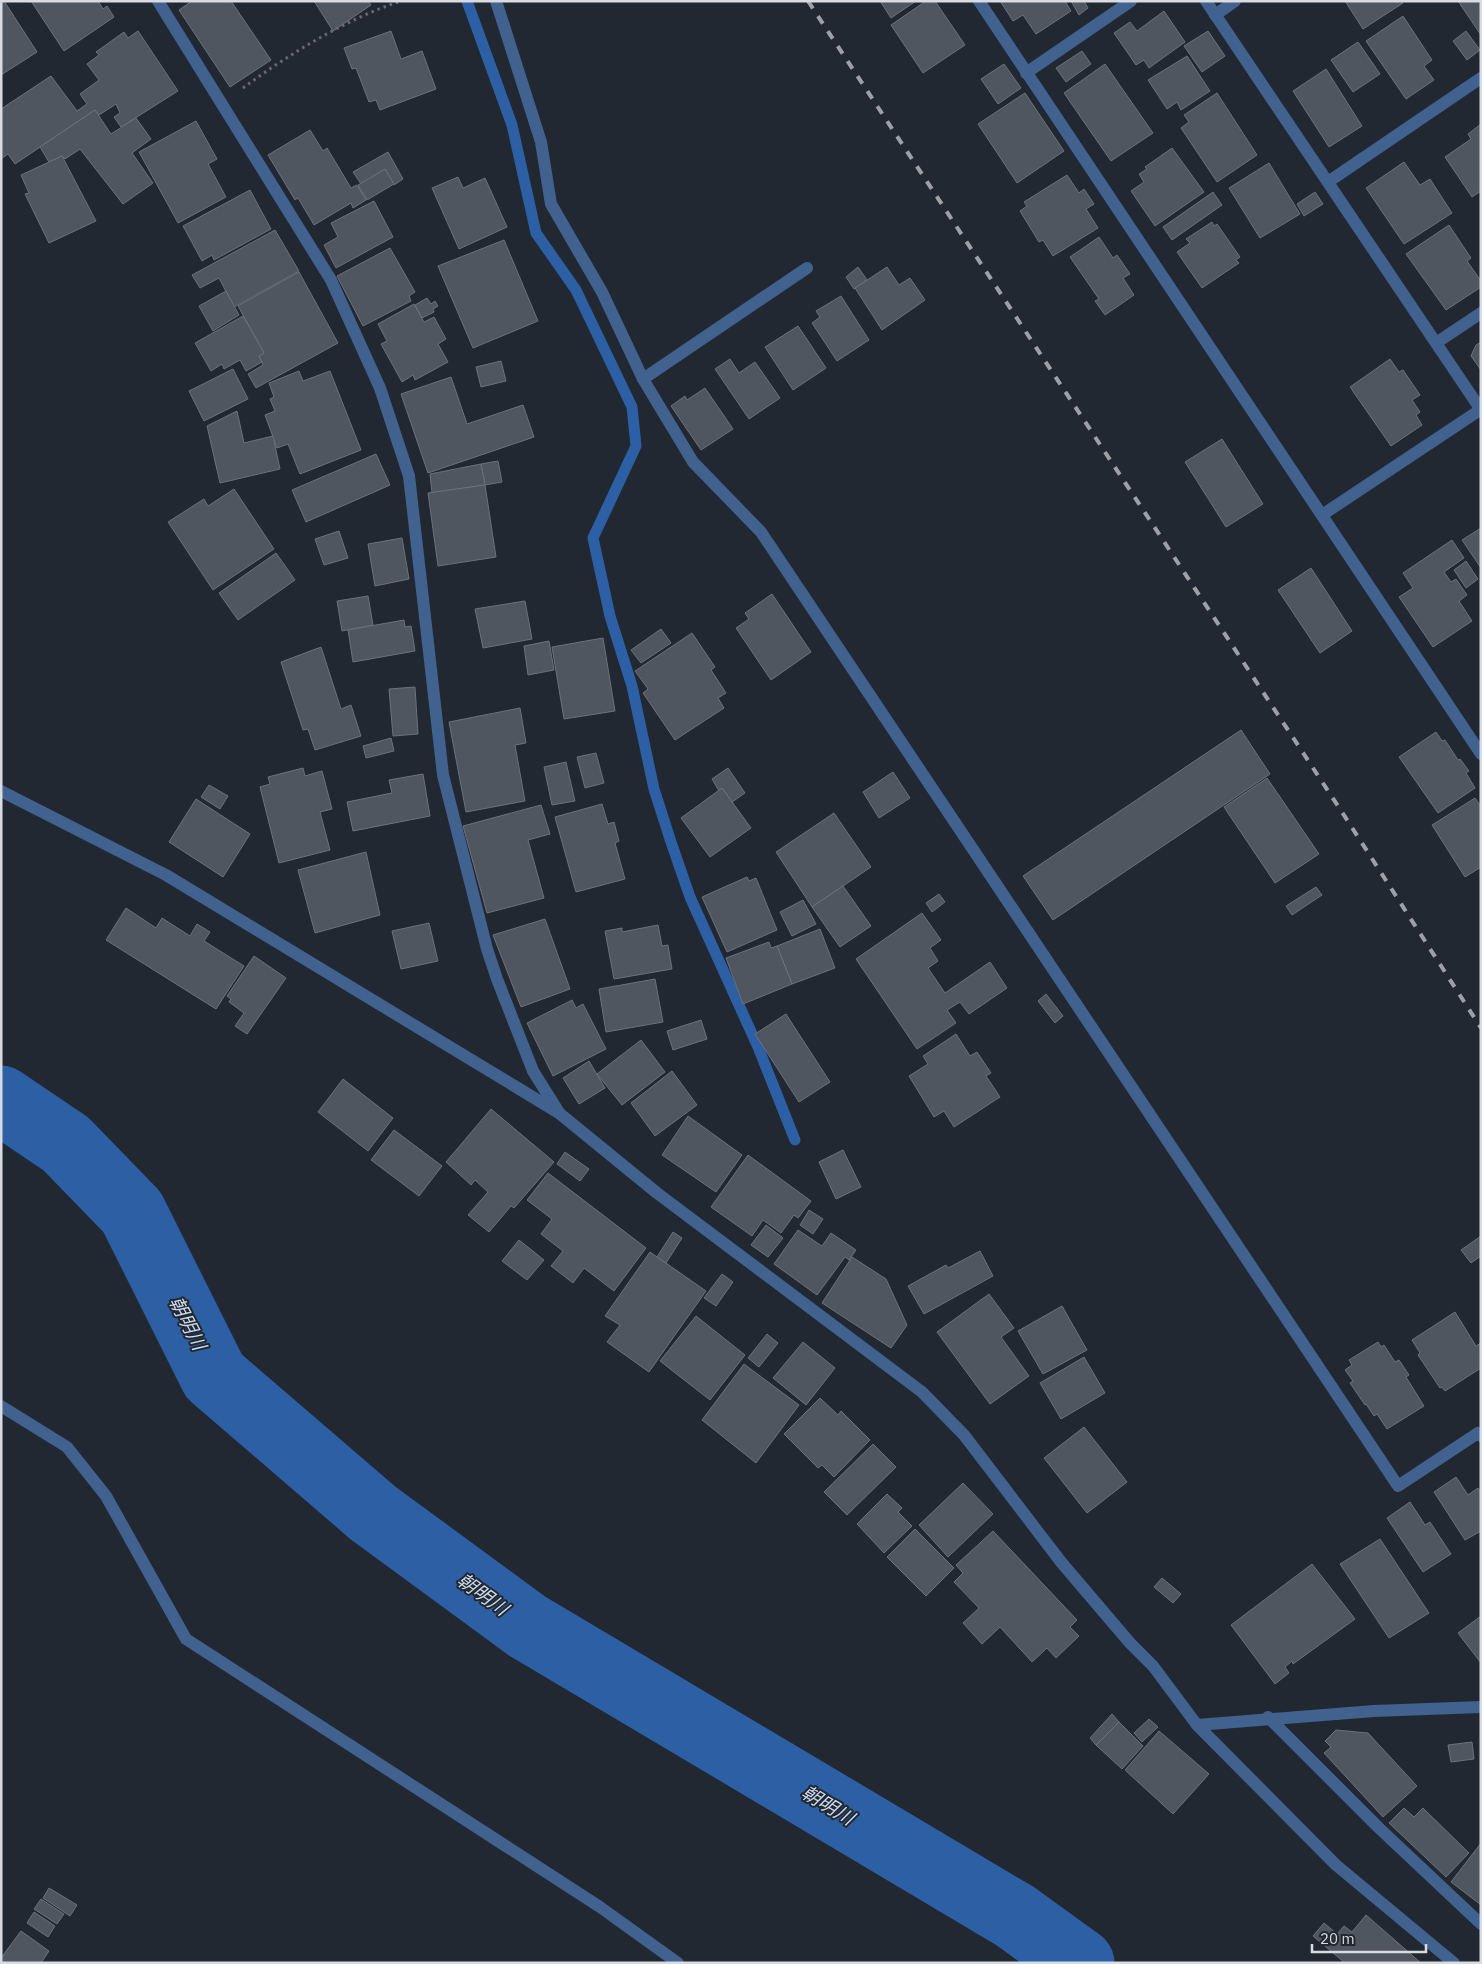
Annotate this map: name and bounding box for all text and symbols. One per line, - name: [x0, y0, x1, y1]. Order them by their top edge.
- water label: 朝明川: [164, 1292, 213, 1356]
- water label: 朝明川: [453, 1568, 515, 1622]
- water label: 朝明川: [797, 1780, 860, 1831]
- scale bar: [1312, 1922, 1426, 1954]
- text: 20 m: [1320, 1929, 1355, 1948]

